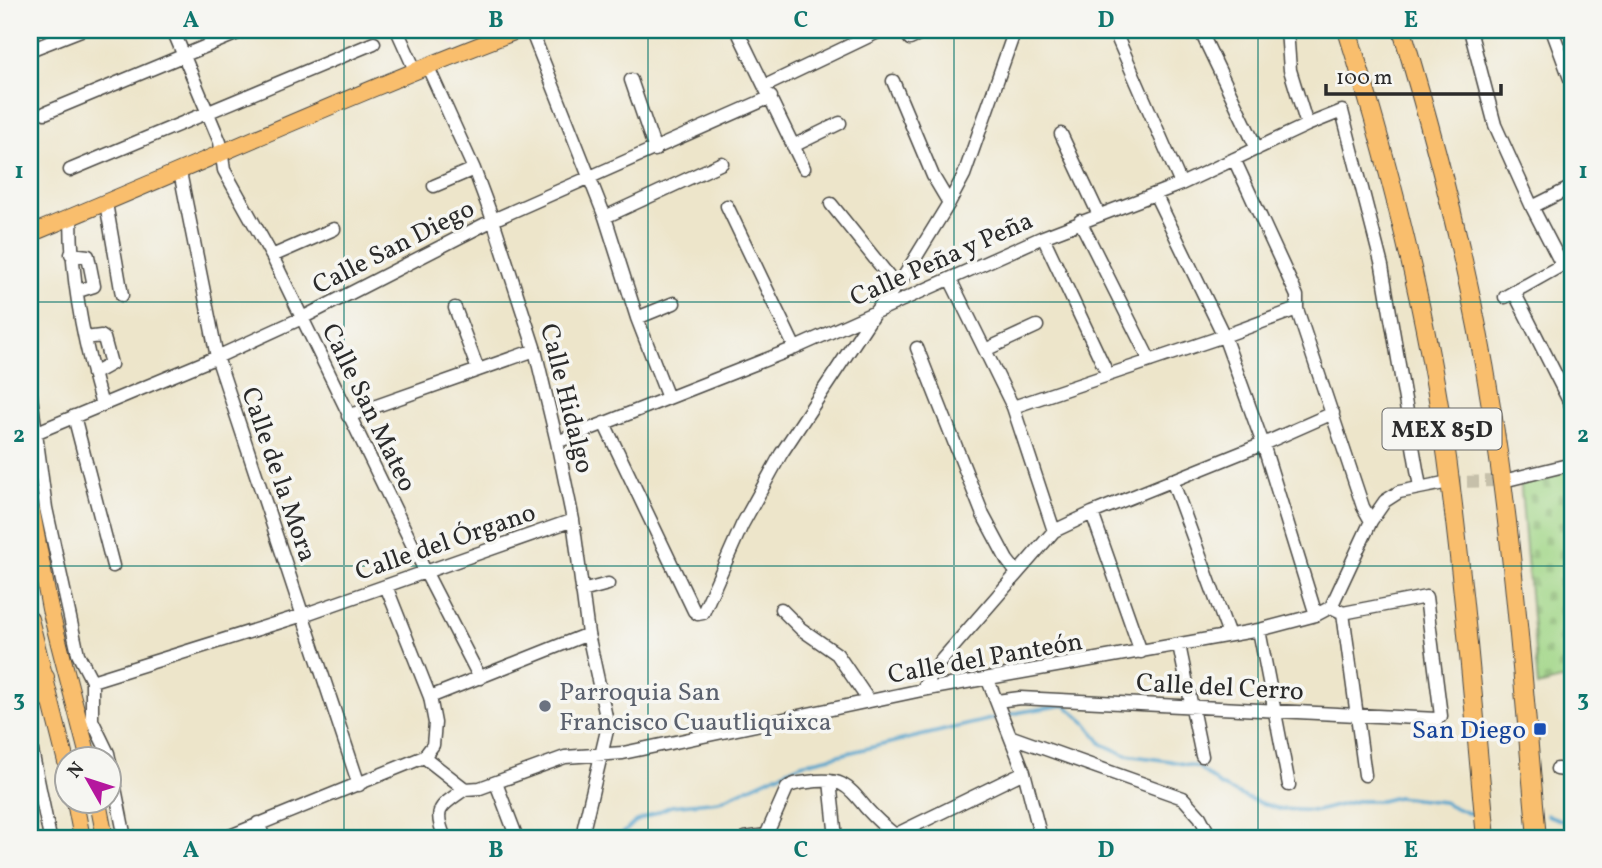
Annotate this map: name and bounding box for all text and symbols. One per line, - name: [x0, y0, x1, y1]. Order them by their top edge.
- text: A: [183, 5, 199, 37]
- text: B: [488, 5, 504, 37]
- text: C: [794, 5, 808, 37]
- text: D: [1098, 5, 1115, 37]
- text: E: [1404, 5, 1418, 37]
- scale bar: [1326, 52, 1500, 96]
- text: 100 m: [1336, 64, 1393, 93]
- text: 1: [14, 156, 24, 188]
- text: 1: [1578, 156, 1588, 188]
- street label: Calle San Diego: [307, 192, 481, 304]
- street label: Calle Peña y Peña: [845, 203, 1039, 316]
- street label: Calle San Mateo: [312, 318, 424, 498]
- street label: Calle Hidalgo: [530, 320, 602, 477]
- street label: Calle de la Mora: [231, 383, 325, 567]
- road number: MEX 85D: [1382, 408, 1502, 449]
- text: 2: [13, 420, 25, 452]
- text: 2: [1577, 420, 1589, 452]
- street label: Calle del Órgano: [351, 495, 541, 591]
- street label: Calle del Panteón: [885, 624, 1086, 694]
- street label: Calle del Cerro: [1135, 666, 1305, 710]
- place label: Parroquia San Francisco Cuautliquixca: [559, 675, 832, 741]
- text: 3: [13, 684, 25, 716]
- text: 3: [1577, 684, 1589, 716]
- marker: Parroquia San Francisco Cuautliquixca: [537, 698, 553, 714]
- place label: San Diego: [1412, 713, 1526, 749]
- marker: San Diego: [1532, 721, 1548, 737]
- north arrow: [52, 746, 122, 816]
- text: N: [62, 757, 91, 784]
- text: A: [183, 835, 199, 867]
- text: B: [488, 835, 504, 867]
- text: C: [794, 835, 808, 867]
- text: D: [1098, 835, 1115, 867]
- text: E: [1404, 835, 1418, 867]

